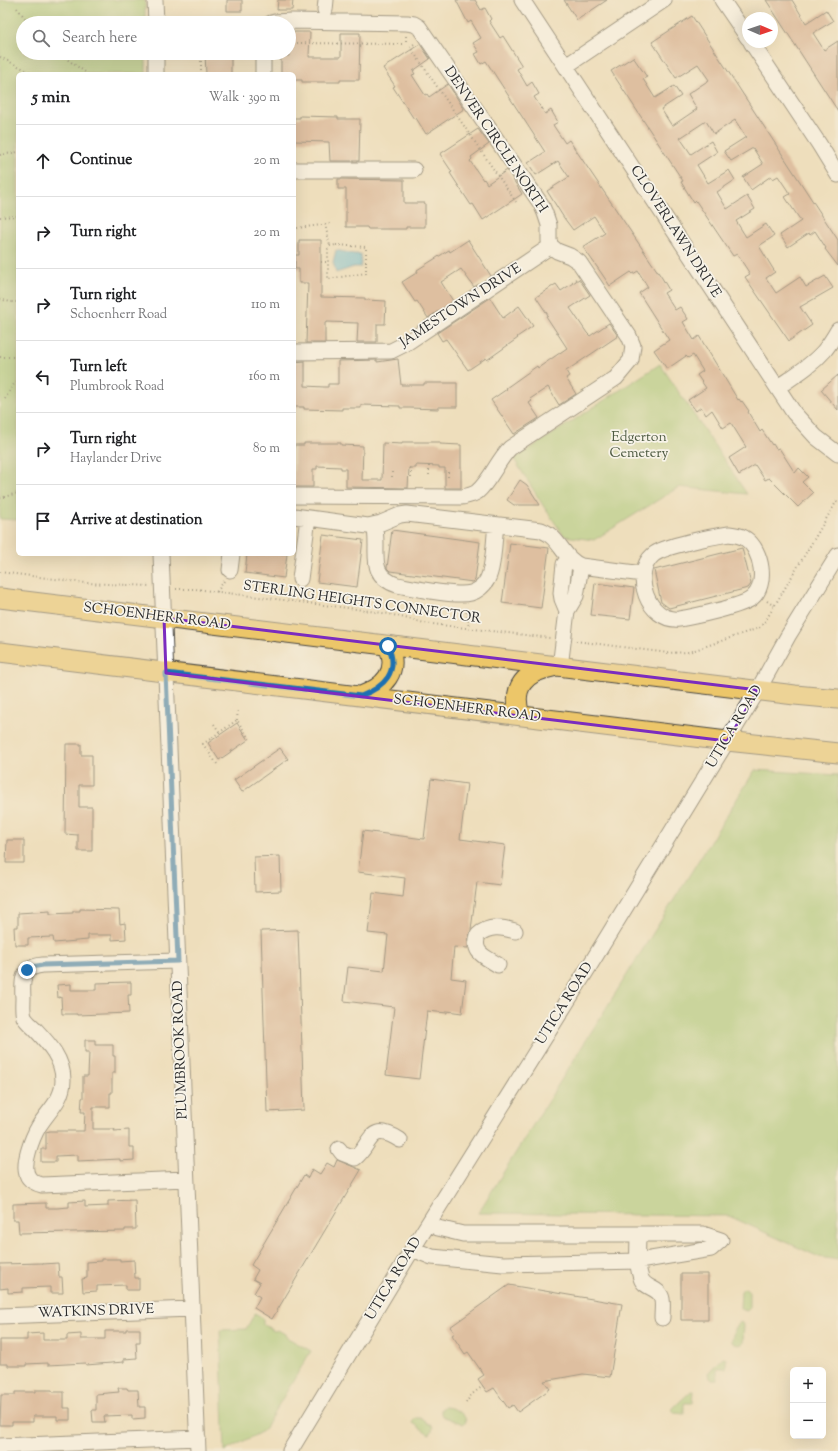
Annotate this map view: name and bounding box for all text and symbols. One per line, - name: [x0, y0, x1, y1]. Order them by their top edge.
- north arrow: [742, 12, 778, 48]
- search box: [16, 16, 296, 60]
- icon: search: [30, 27, 52, 49]
- text: Search here: [62, 28, 137, 49]
- street label: DENVER CIRCLE NORTH: [438, 63, 552, 217]
- text: 5 min: [32, 86, 70, 110]
- text: Walk · 390 m: [209, 89, 280, 107]
- icon: ahead: [32, 150, 54, 172]
- text: Continue: [70, 150, 132, 171]
- text: 20 m: [254, 152, 280, 170]
- street label: CLOVERLAWN DRIVE: [625, 162, 726, 303]
- icon: right: [32, 222, 54, 244]
- text: Turn right: [70, 222, 136, 243]
- text: 20 m: [254, 224, 280, 242]
- street label: JAMESTOWN DRIVE: [395, 259, 526, 354]
- text: Turn right: [70, 285, 136, 306]
- icon: right: [32, 294, 54, 316]
- text: 110 m: [251, 296, 280, 314]
- text: Schoenherr Road: [70, 306, 167, 324]
- text: Turn left: [70, 357, 127, 378]
- icon: left: [32, 366, 54, 388]
- text: 160 m: [249, 368, 280, 386]
- text: Plumbrook Road: [70, 378, 164, 396]
- park label: Edgerton Cemetery: [610, 428, 668, 464]
- text: Turn right: [70, 429, 136, 450]
- icon: right: [32, 438, 54, 460]
- text: 80 m: [253, 440, 280, 458]
- text: Haylander Drive: [70, 450, 162, 468]
- icon: arrive: [32, 510, 54, 532]
- text: Arrive at destination: [70, 510, 203, 531]
- street label: STERLING HEIGHTS CONNECTOR: [242, 576, 482, 630]
- street label: SCHOENHERR ROAD: [82, 598, 232, 636]
- route start: [379, 637, 397, 655]
- street label: UTICA ROAD: [702, 681, 768, 773]
- street label: SCHOENHERR ROAD: [392, 690, 542, 728]
- street label: UTICA ROAD: [532, 959, 598, 1049]
- route end: [18, 961, 36, 979]
- street label: PLUMBROOK ROAD: [169, 980, 193, 1120]
- street label: UTICA ROAD: [361, 1233, 427, 1325]
- street label: WATKINS DRIVE: [38, 1300, 155, 1324]
- map controls: [790, 1367, 826, 1439]
- button: +: [790, 1367, 826, 1403]
- button: −: [790, 1403, 826, 1439]

